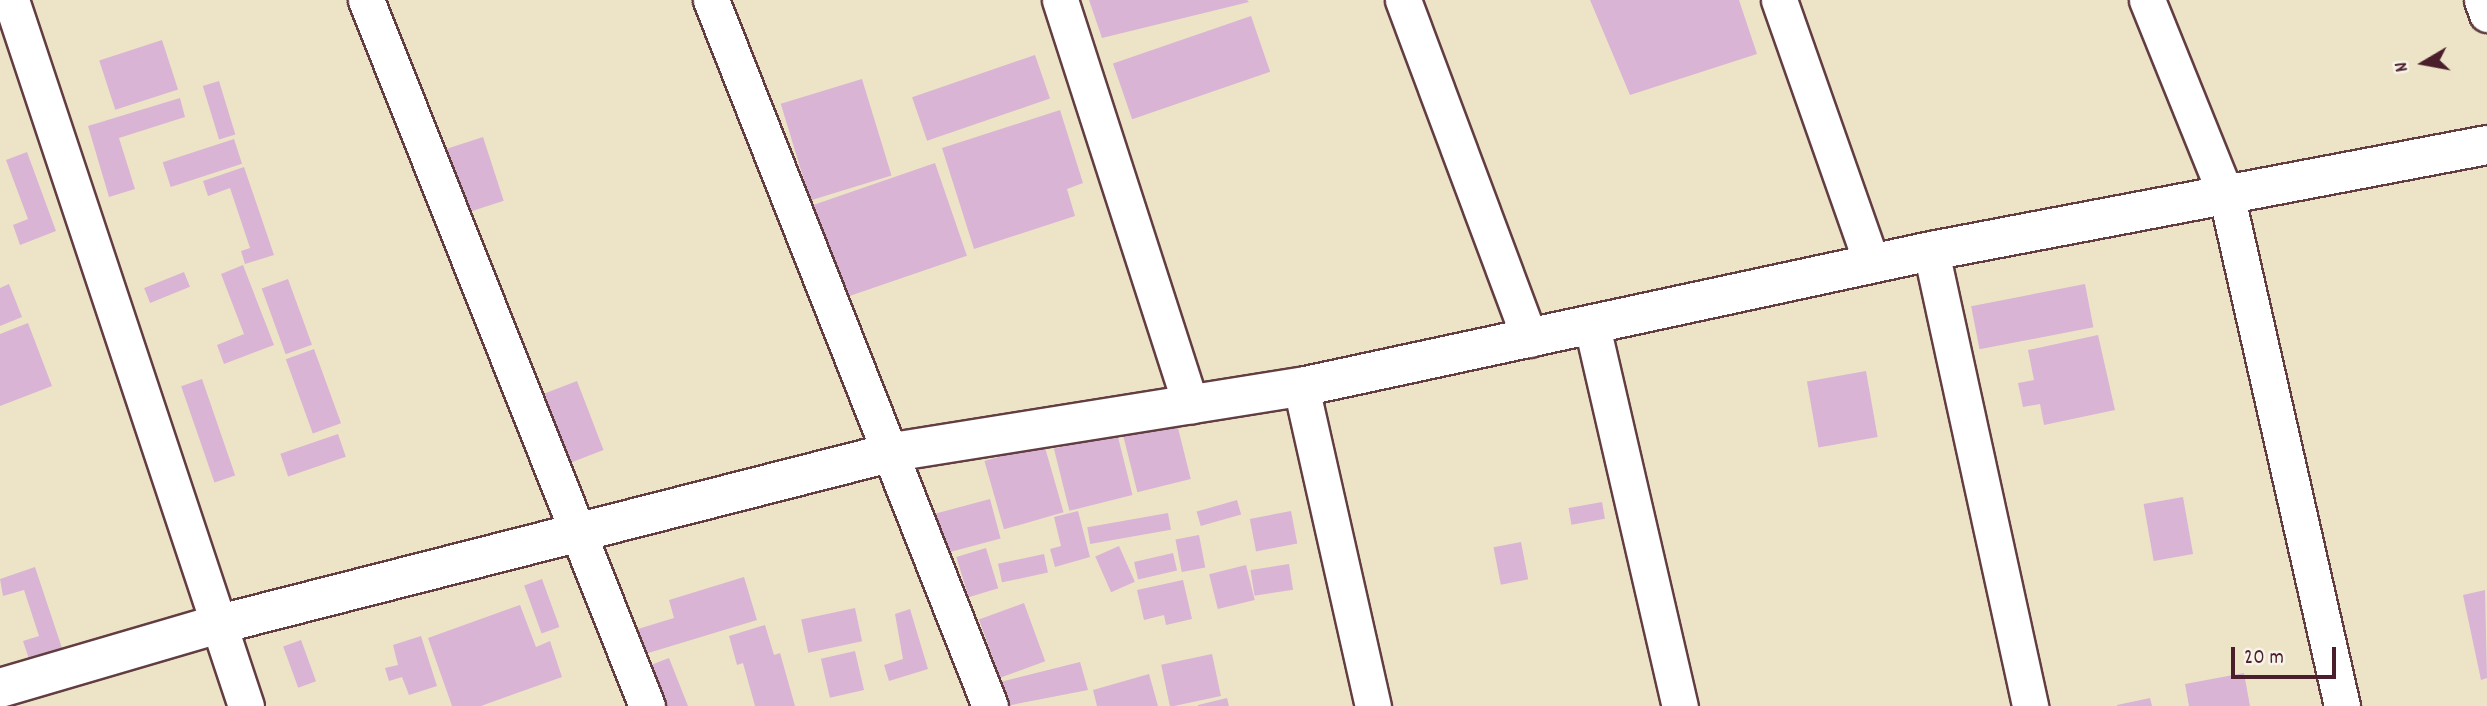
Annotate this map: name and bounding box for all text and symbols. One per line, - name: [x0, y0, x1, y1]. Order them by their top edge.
- north arrow: [2389, 28, 2459, 98]
- text: N: [2389, 60, 2417, 74]
- scale bar: [2235, 632, 2340, 676]
- text: 20 m: [2244, 644, 2284, 674]

